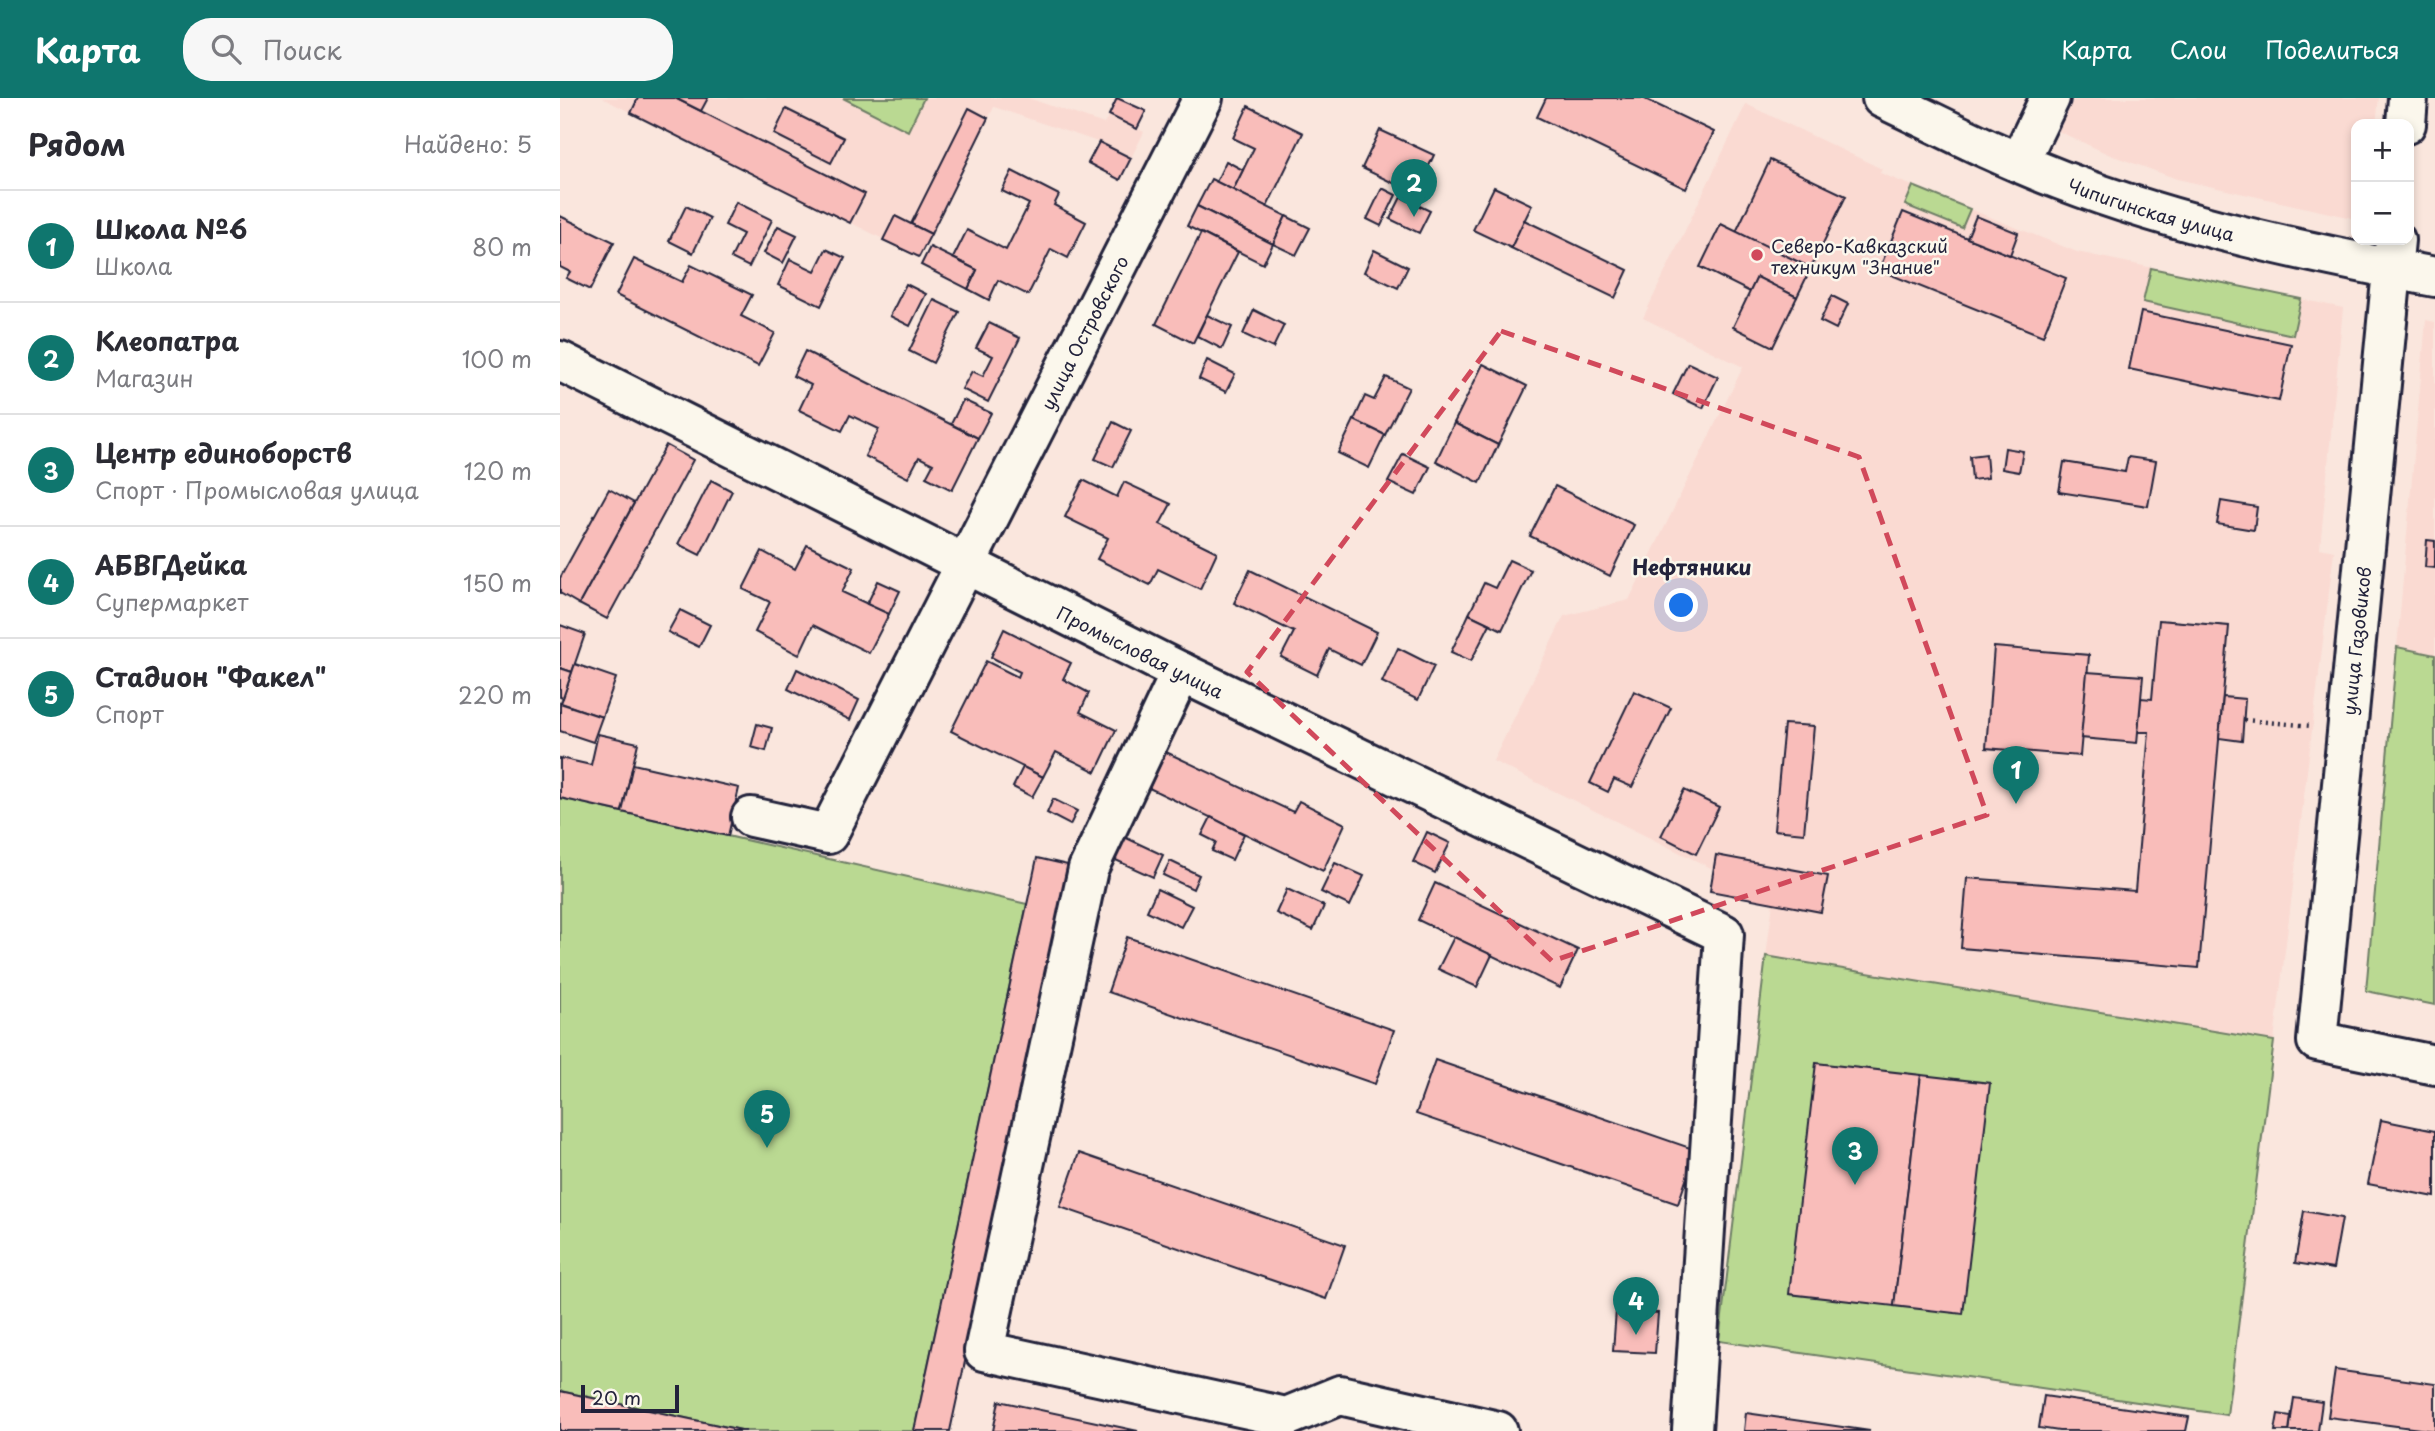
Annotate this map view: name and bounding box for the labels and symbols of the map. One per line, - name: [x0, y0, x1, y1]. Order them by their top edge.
- pin: 2: [1391, 159, 1437, 217]
- street label: Чипигинская улица: [2064, 170, 2238, 247]
- place label: Северо-Кавказский техникум "Знание": [1771, 232, 1948, 280]
- marker: Северо-Кавказский техникум "Знание": [1749, 247, 1765, 263]
- street label: улица Островского: [1033, 250, 1134, 414]
- district label: Нефтяники: [1632, 550, 1752, 582]
- street label: улица Газовиков: [2335, 565, 2377, 717]
- your location: [1664, 588, 1698, 622]
- street label: Промысловая улица: [1052, 599, 1229, 704]
- pin: 1: [1993, 746, 2039, 804]
- pin: 5: [744, 1090, 790, 1148]
- pin: 3: [1832, 1127, 1878, 1185]
- pin: 4: [1613, 1277, 1659, 1335]
- scale bar: [581, 1382, 679, 1414]

